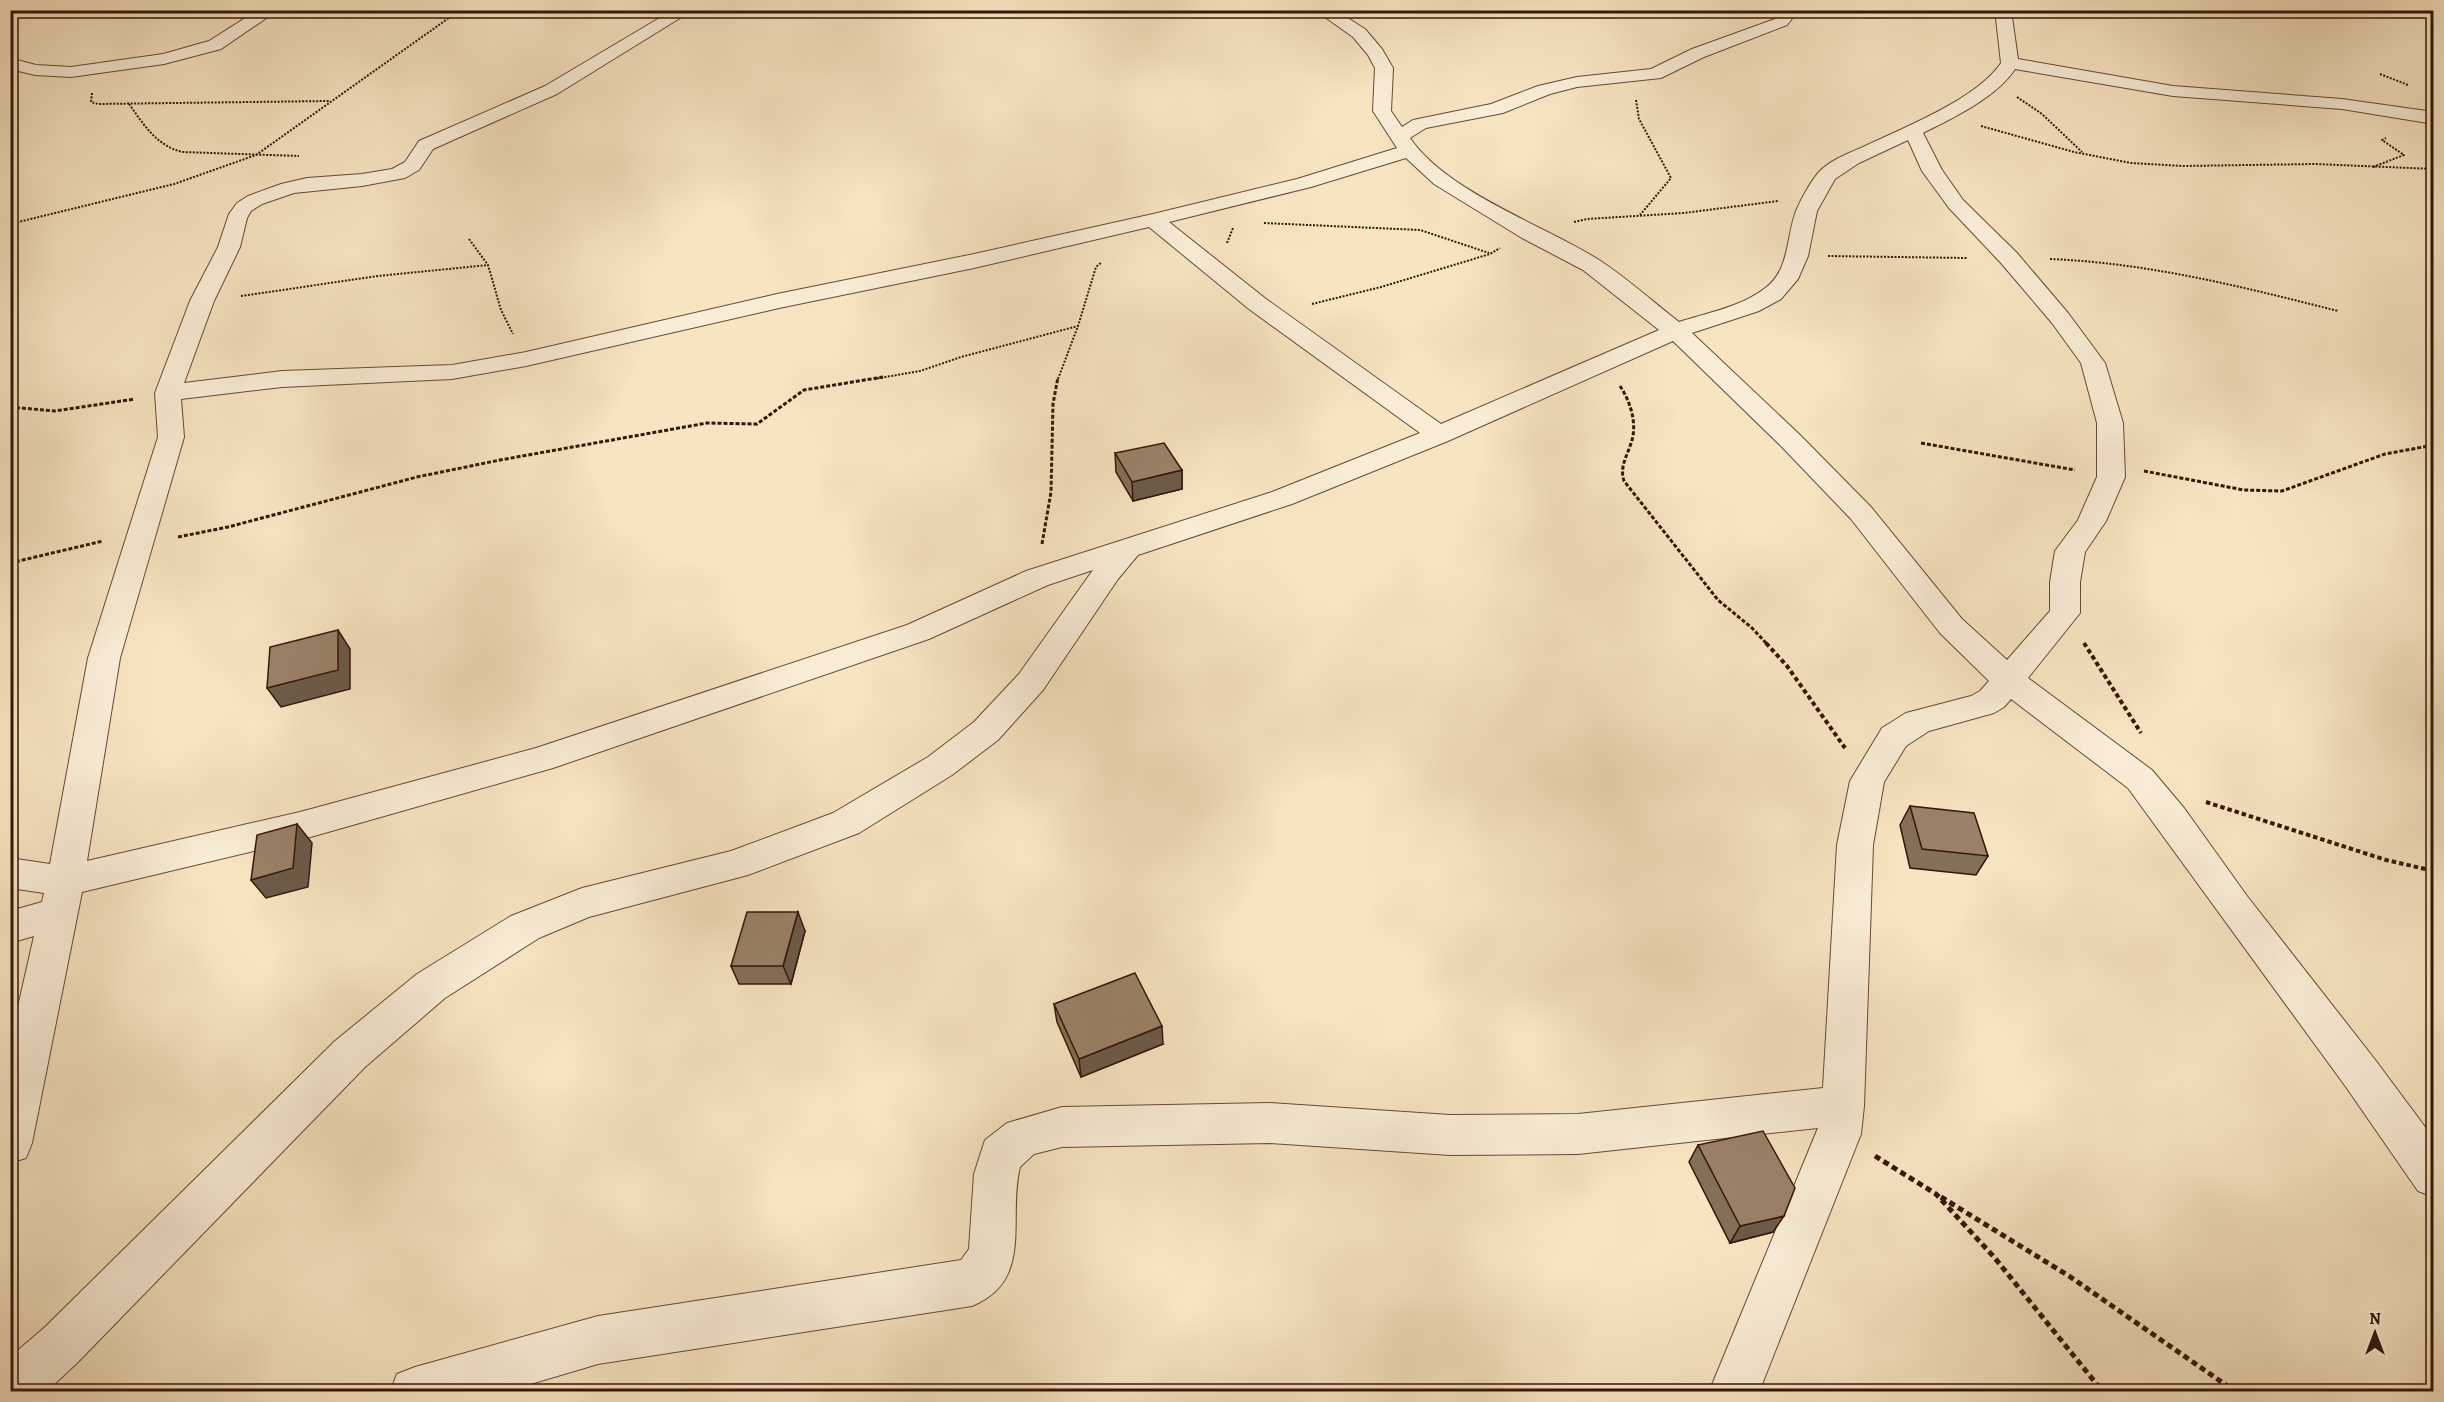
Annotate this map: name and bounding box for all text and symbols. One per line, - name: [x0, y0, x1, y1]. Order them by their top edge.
- north arrow: [2345, 1303, 2405, 1363]
- text: N: [2369, 1308, 2381, 1330]

